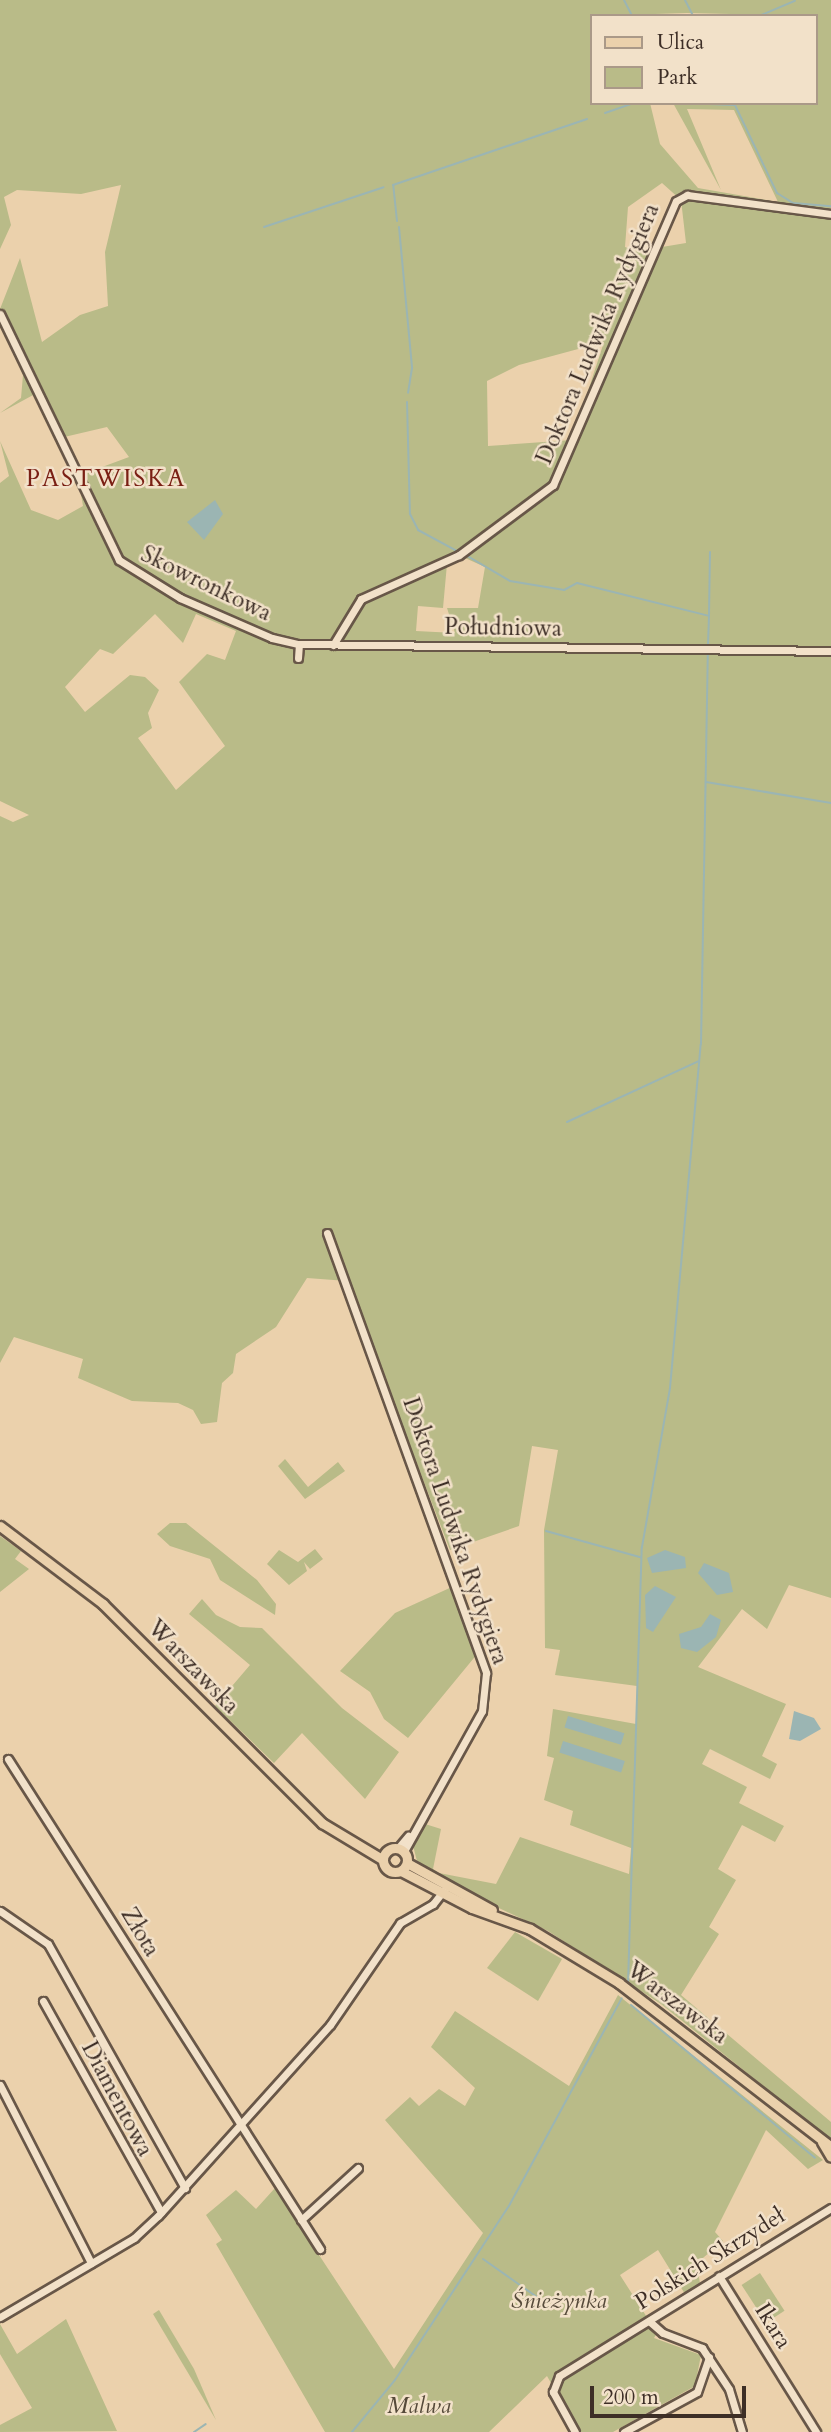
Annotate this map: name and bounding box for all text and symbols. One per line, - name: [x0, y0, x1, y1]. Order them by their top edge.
- legend: [590, 14, 817, 105]
- text: Ulica: [657, 28, 704, 57]
- text: Park: [657, 63, 697, 92]
- street label: Doktora Ludwika Rydygiera: [531, 200, 665, 468]
- district label: PASTWISKA: [27, 465, 185, 493]
- street label: Skowronkowa: [136, 541, 276, 627]
- street label: Południowa: [444, 613, 562, 643]
- street label: Doktora Ludwika Rydygiera: [396, 1394, 514, 1668]
- street label: Warszawska: [141, 1614, 245, 1720]
- street label: Złota: [115, 1902, 165, 1962]
- street label: Warszawska: [621, 1956, 733, 2050]
- street label: Diamentowa: [75, 2037, 159, 2161]
- street label: Polskich Skrzydeł: [630, 2202, 790, 2316]
- park label: Śnieżynka: [511, 2287, 607, 2315]
- street label: Ikara: [748, 2298, 798, 2354]
- scale bar: [593, 2372, 749, 2416]
- text: 200 m: [603, 2383, 659, 2412]
- park label: Malwa: [387, 2392, 451, 2420]

